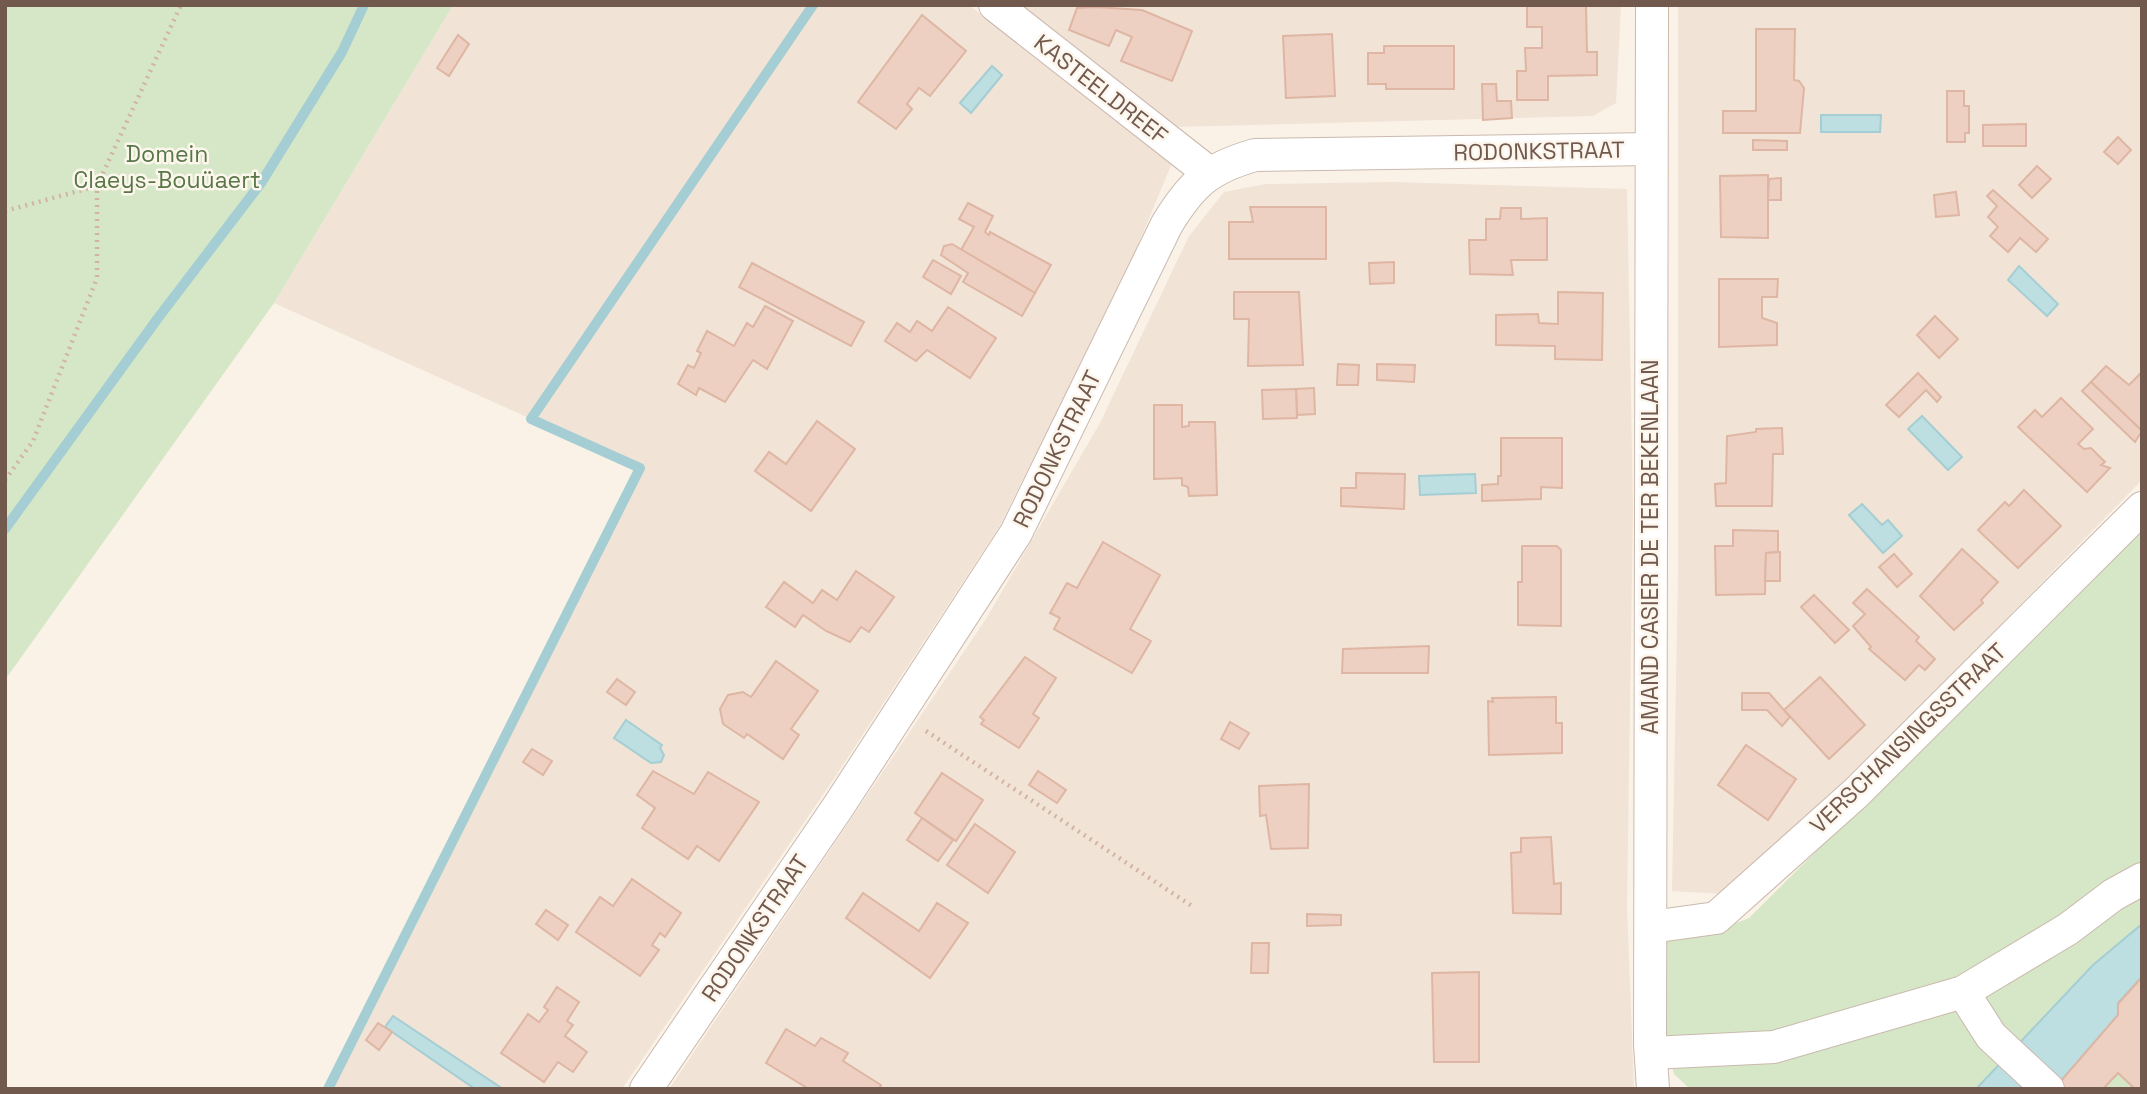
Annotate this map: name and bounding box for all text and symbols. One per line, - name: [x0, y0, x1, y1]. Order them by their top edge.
- street label: KASTEELDREEF: [1028, 27, 1174, 151]
- street label: RODONKSTRAAT: [1453, 135, 1625, 167]
- park label: Domein Claeys-Bouüaert: [74, 139, 260, 195]
- street label: AMAND CASIER DE TER BEKENLAAN: [1635, 359, 1665, 735]
- street label: RODONKSTRAAT: [1006, 365, 1108, 533]
- street label: VERSCHANSINGSSTRAAT: [1803, 636, 2013, 840]
- street label: RODONKSTRAAT: [695, 849, 815, 1007]

